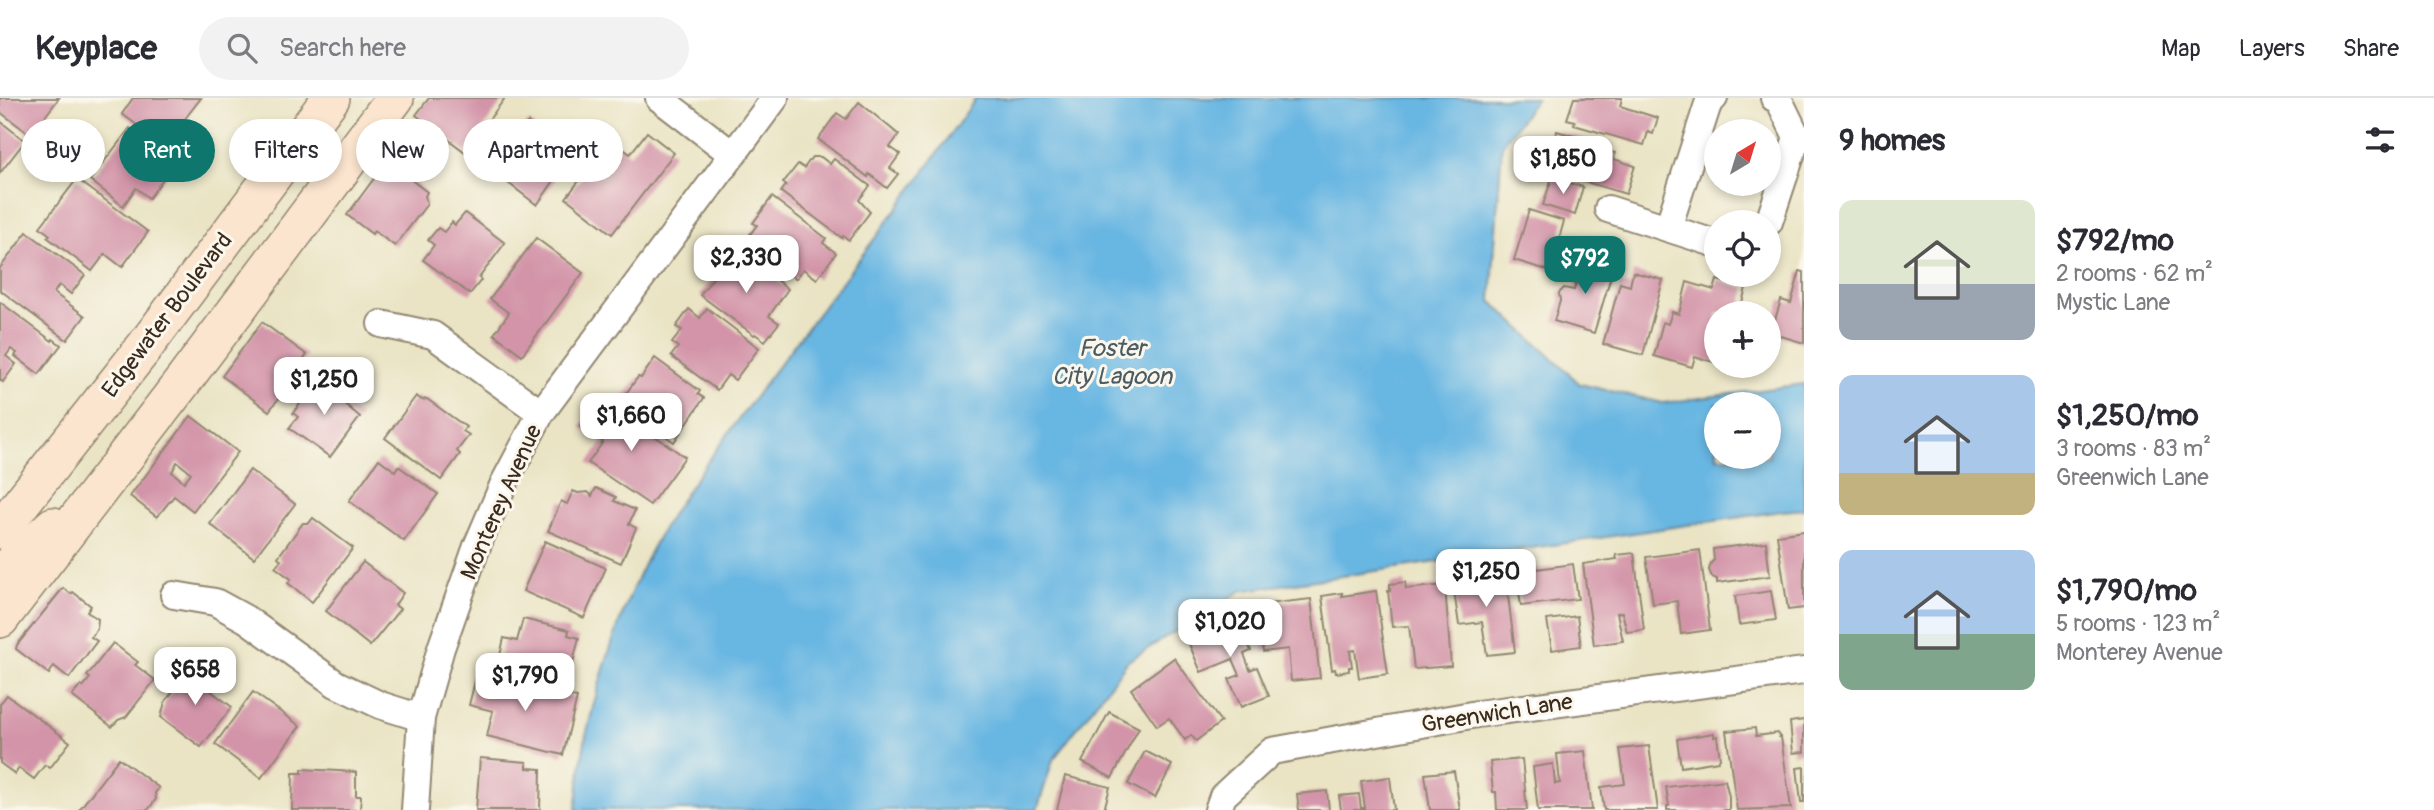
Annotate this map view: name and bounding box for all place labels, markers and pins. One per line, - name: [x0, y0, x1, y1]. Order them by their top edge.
- pin: $1,850: [1506, 136, 1620, 196]
- pin: $2,330: [689, 236, 803, 295]
- pin: $792: [1544, 236, 1626, 296]
- pin: $1,250: [267, 358, 381, 417]
- pin: $1,660: [574, 394, 688, 453]
- pin: $1,250: [1429, 550, 1543, 609]
- pin: $1,020: [1173, 600, 1287, 659]
- pin: $658: [154, 648, 236, 707]
- pin: $1,790: [468, 654, 582, 713]

